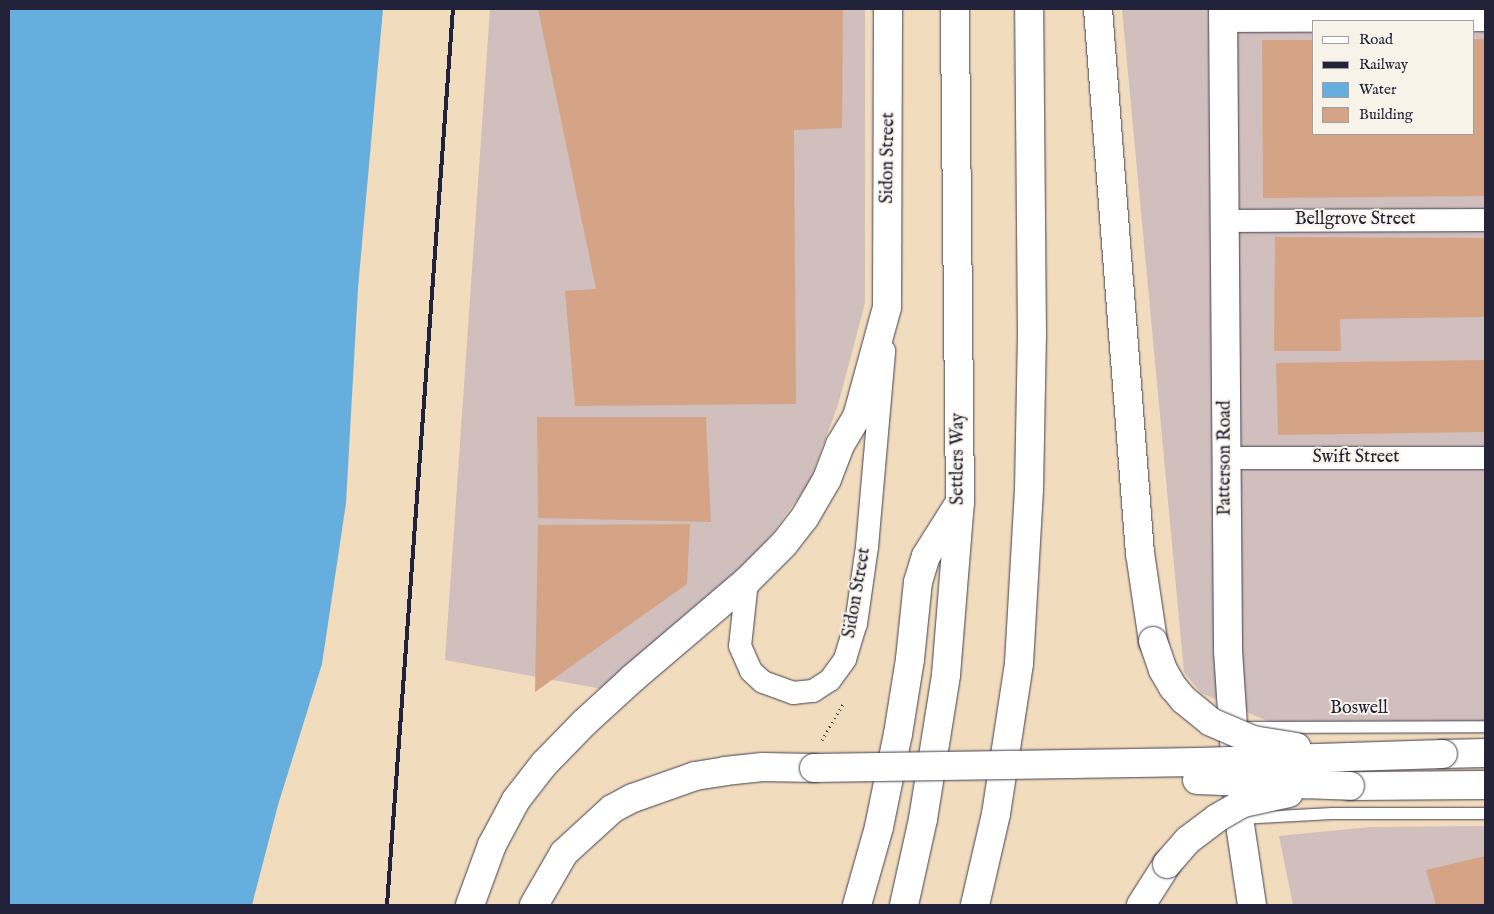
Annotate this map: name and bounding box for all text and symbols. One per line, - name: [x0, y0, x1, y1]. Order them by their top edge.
- legend: [1312, 20, 1474, 135]
- text: Road: [1359, 30, 1393, 49]
- text: Railway: [1359, 55, 1408, 74]
- text: Water: [1359, 80, 1396, 99]
- text: Building: [1359, 105, 1413, 124]
- street label: Sidon Street: [877, 112, 901, 204]
- street label: Bellgrove Street: [1295, 209, 1415, 231]
- street label: Patterson Road: [1215, 400, 1237, 516]
- street label: Settlers Way: [948, 413, 970, 505]
- street label: Swift Street: [1313, 447, 1399, 469]
- street label: Sidon Street: [839, 546, 877, 640]
- street label: Boswell: [1330, 698, 1388, 720]

